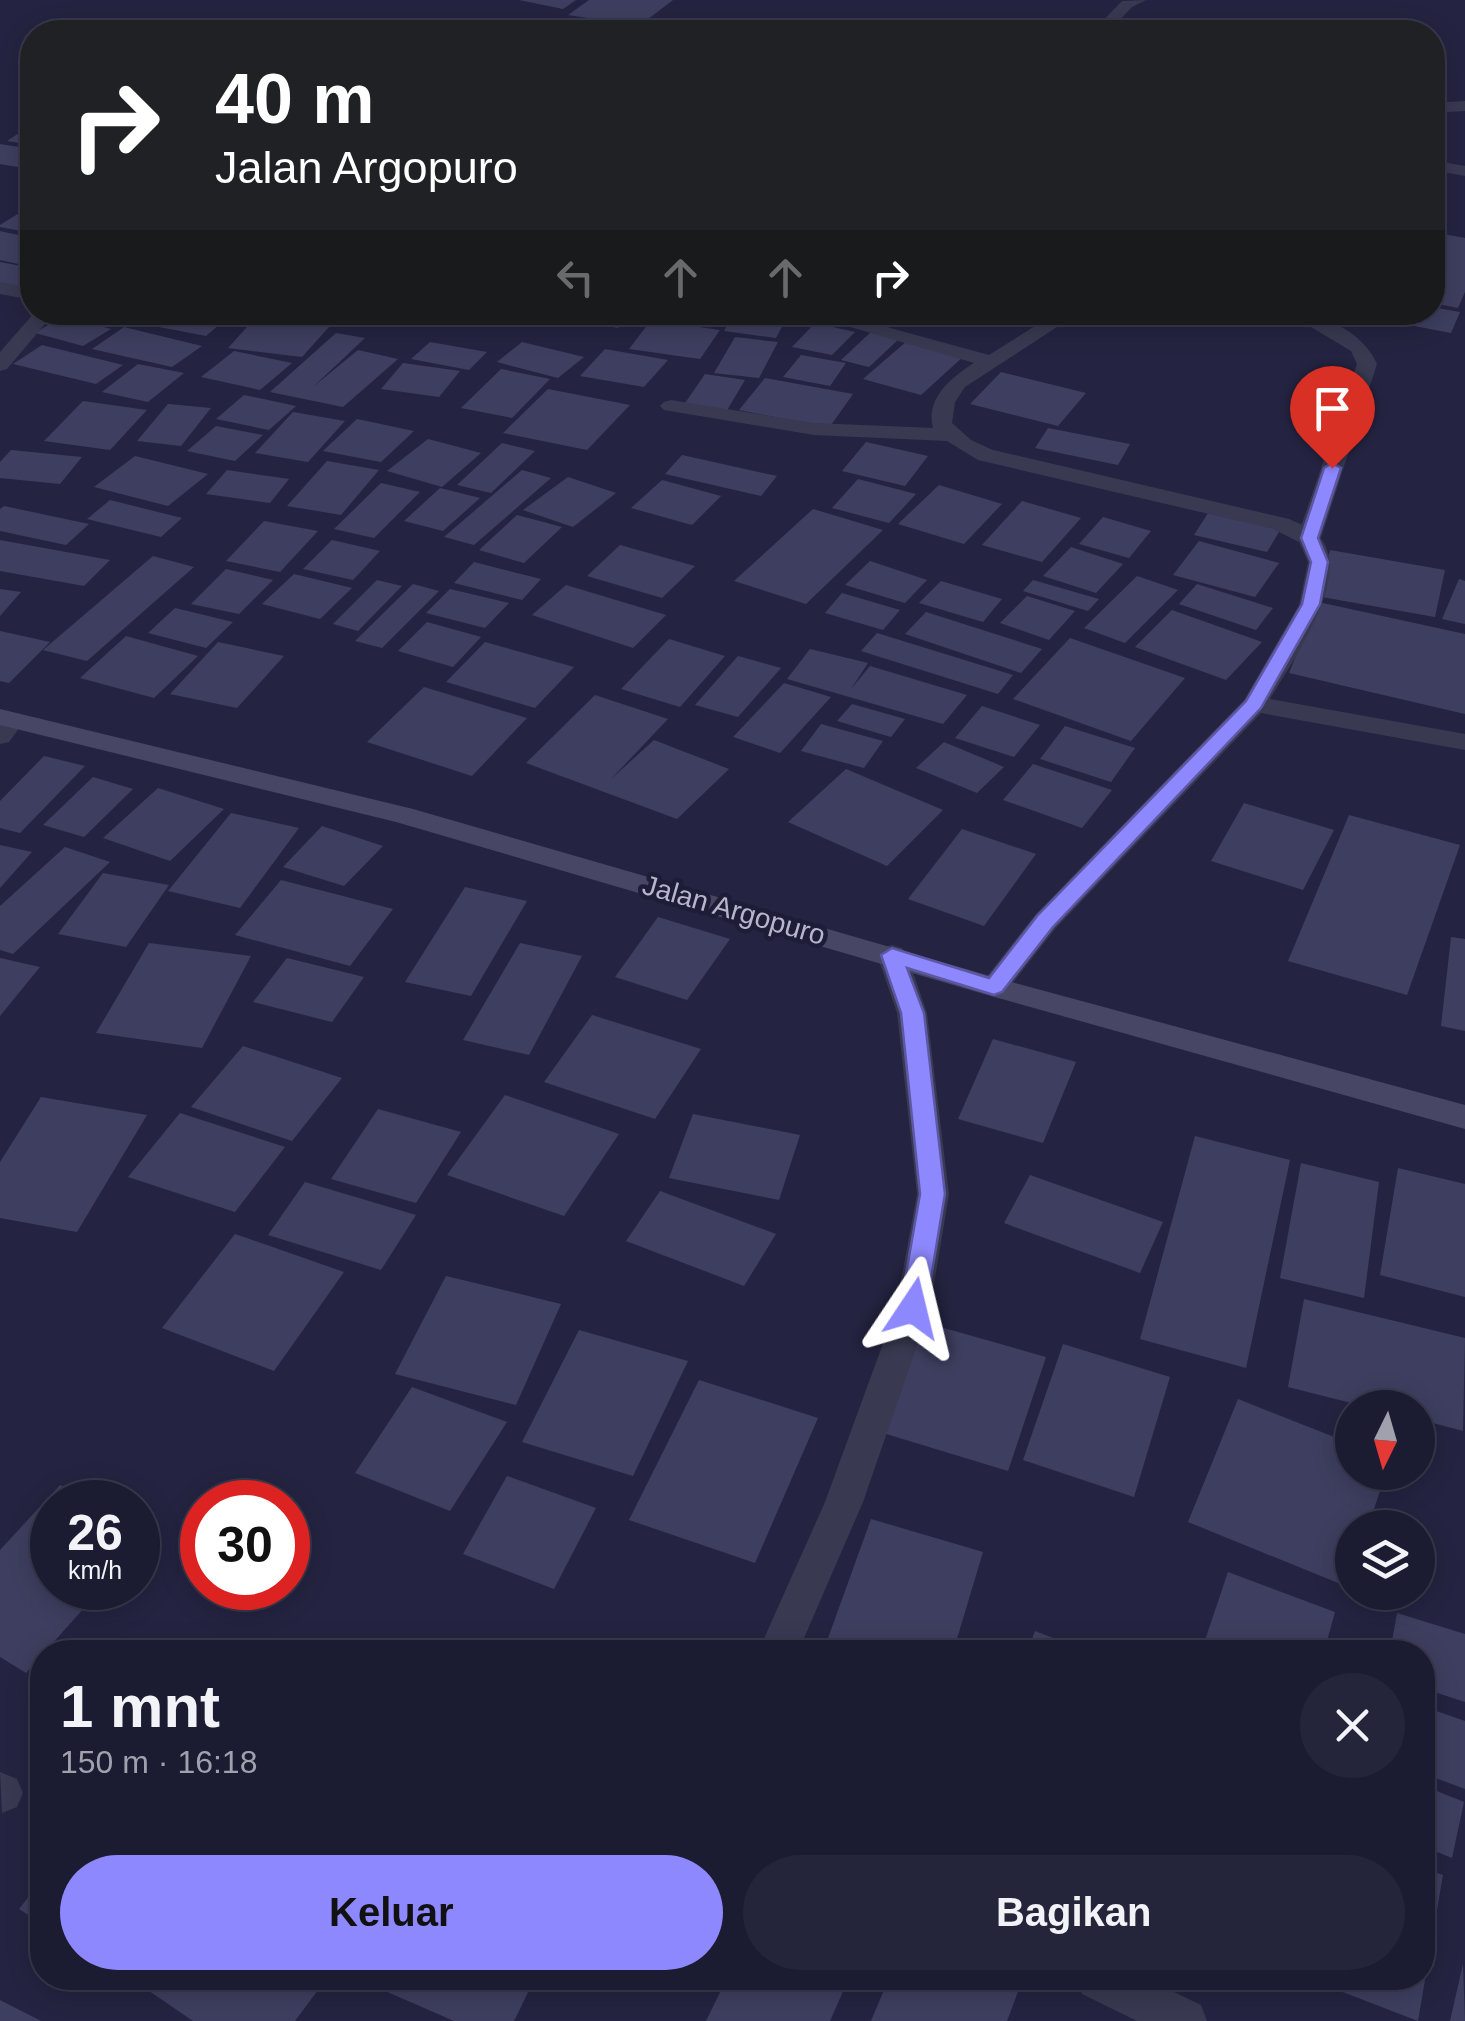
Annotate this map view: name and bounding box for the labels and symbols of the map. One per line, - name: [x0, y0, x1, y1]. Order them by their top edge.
- pin: [1290, 366, 1375, 469]
- street label: Jalan Argopuro: [639, 869, 829, 951]
- position arrow: [861, 1256, 965, 1360]
- north arrow: [1335, 1390, 1435, 1490]
- speed limit sign: 30: [180, 1480, 310, 1610]

